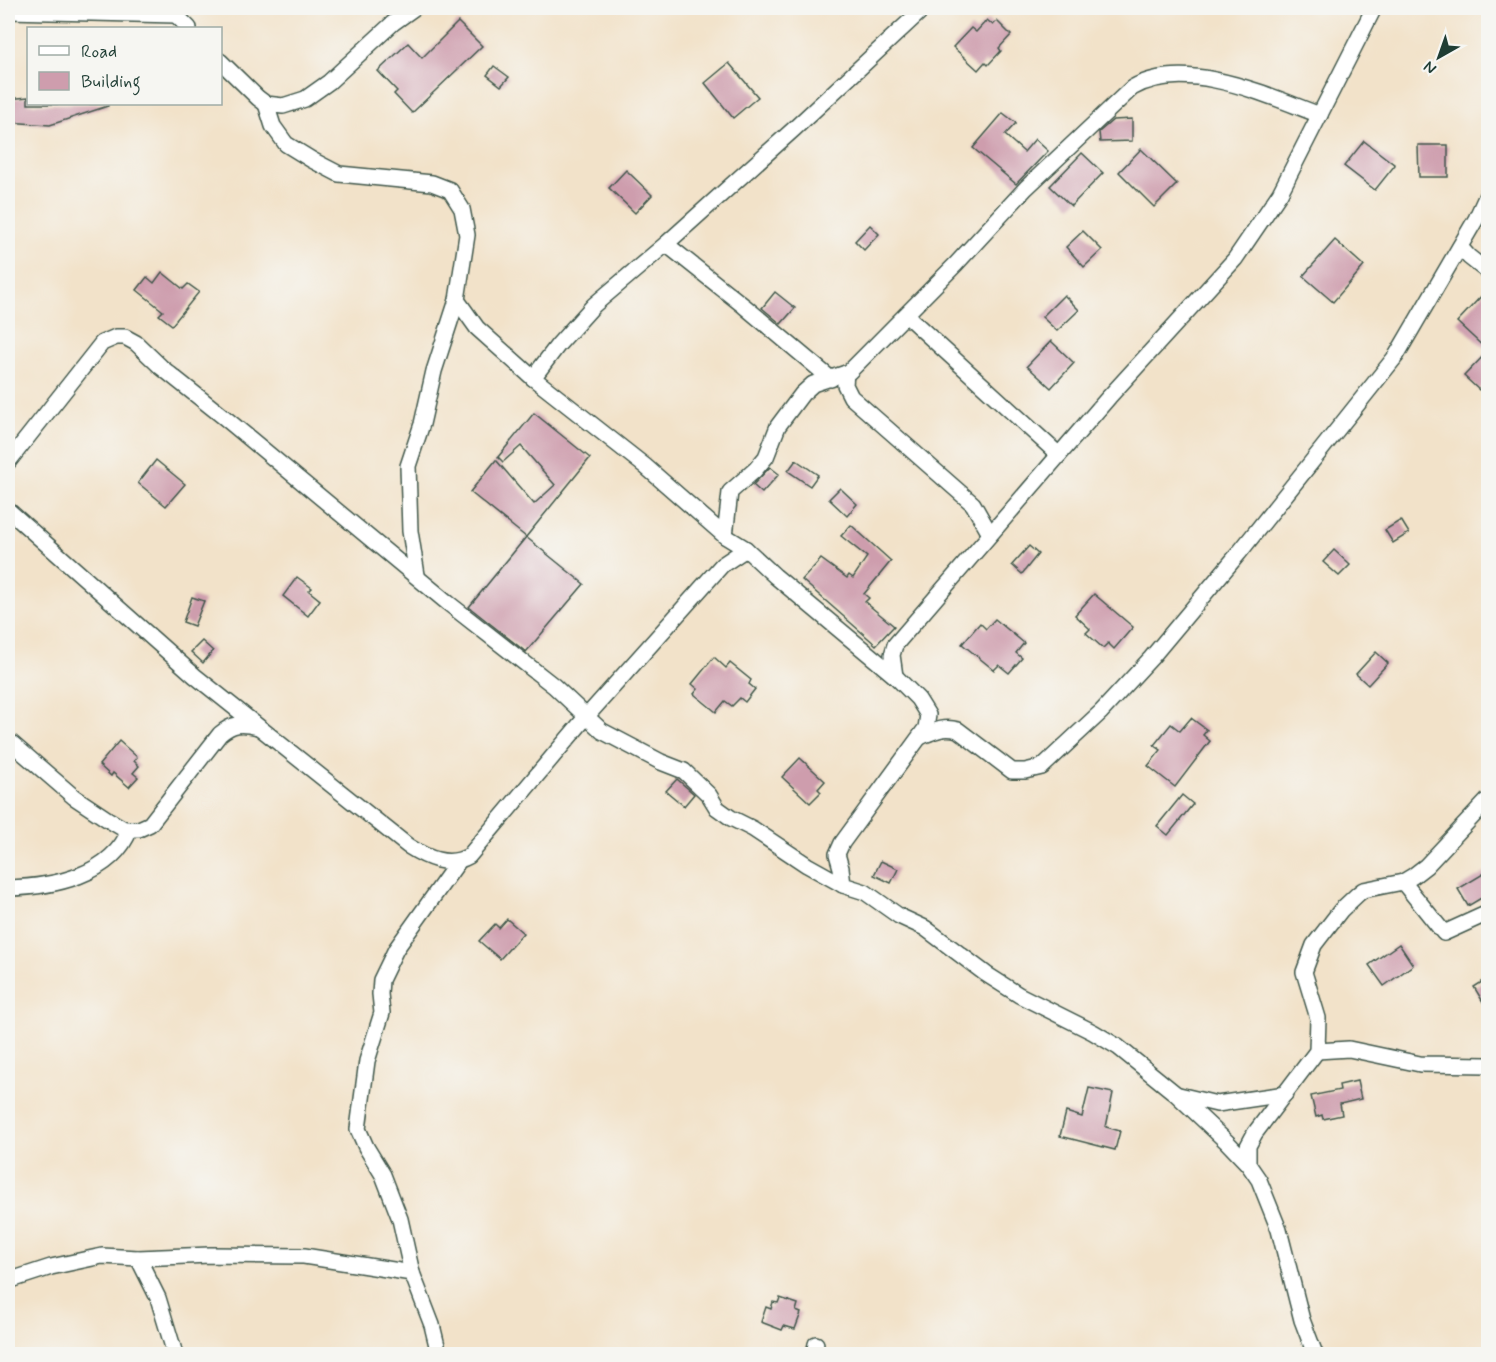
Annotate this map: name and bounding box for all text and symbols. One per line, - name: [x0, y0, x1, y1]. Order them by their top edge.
- legend: [27, 27, 222, 105]
- north arrow: [1409, 27, 1469, 87]
- text: Road: [81, 40, 117, 64]
- text: N: [1419, 56, 1441, 79]
- text: Building: [81, 70, 141, 96]

